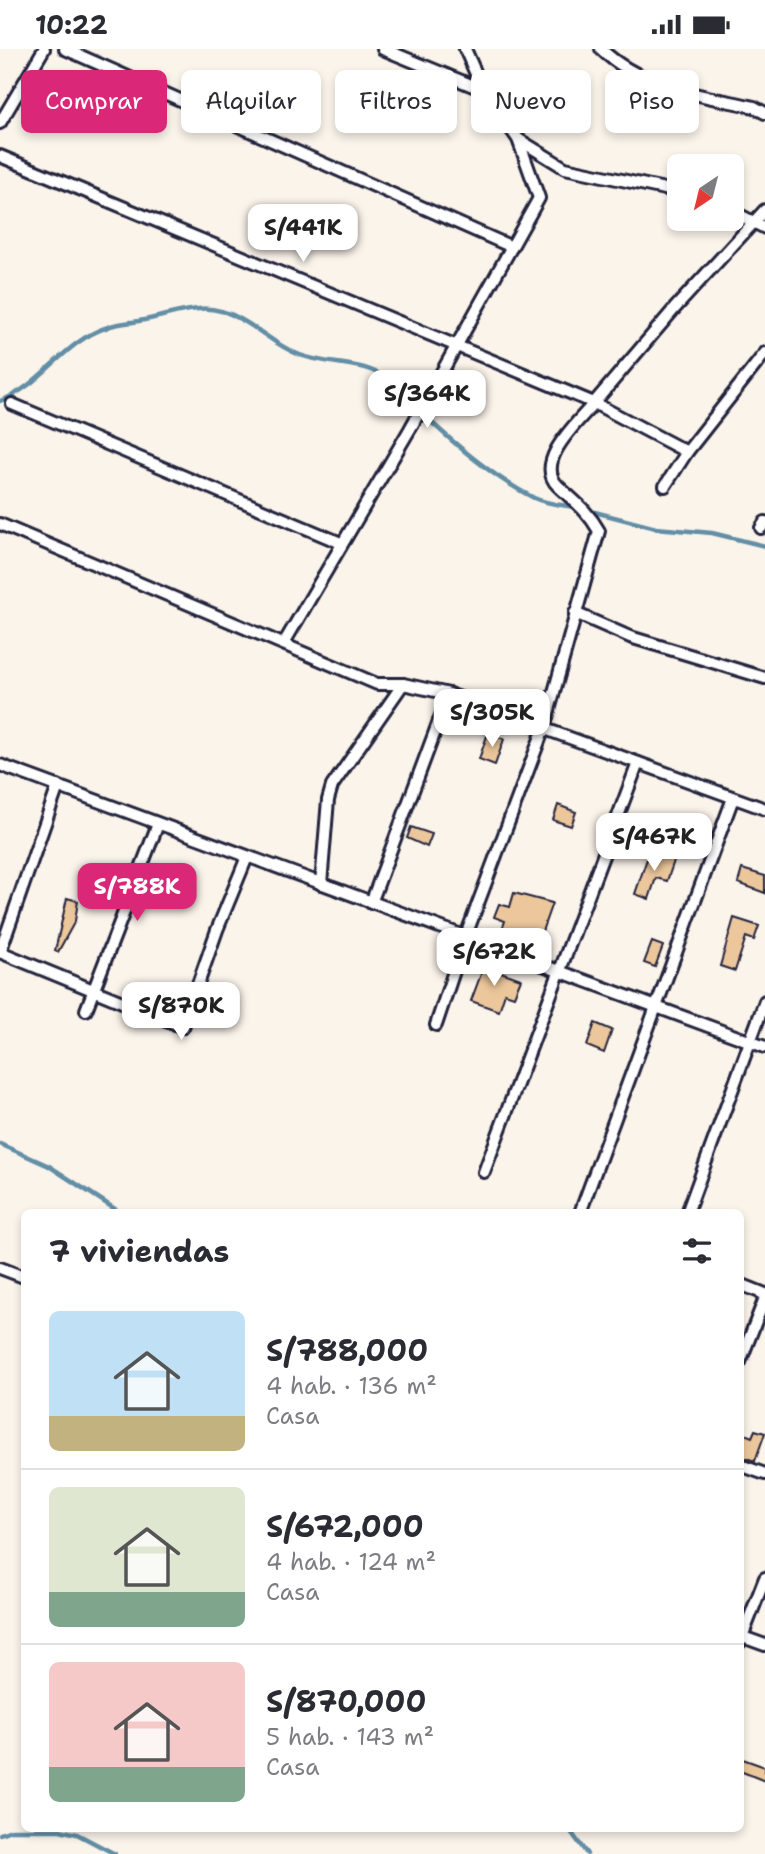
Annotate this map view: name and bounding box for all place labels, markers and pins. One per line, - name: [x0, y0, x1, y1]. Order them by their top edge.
- pin: S/441K: [246, 205, 360, 264]
- pin: S/364K: [370, 371, 484, 430]
- pin: S/305K: [435, 689, 549, 749]
- pin: S/467K: [597, 813, 711, 873]
- pin: S/788K: [80, 863, 194, 923]
- pin: S/672K: [437, 929, 551, 988]
- pin: S/870K: [124, 983, 238, 1042]

